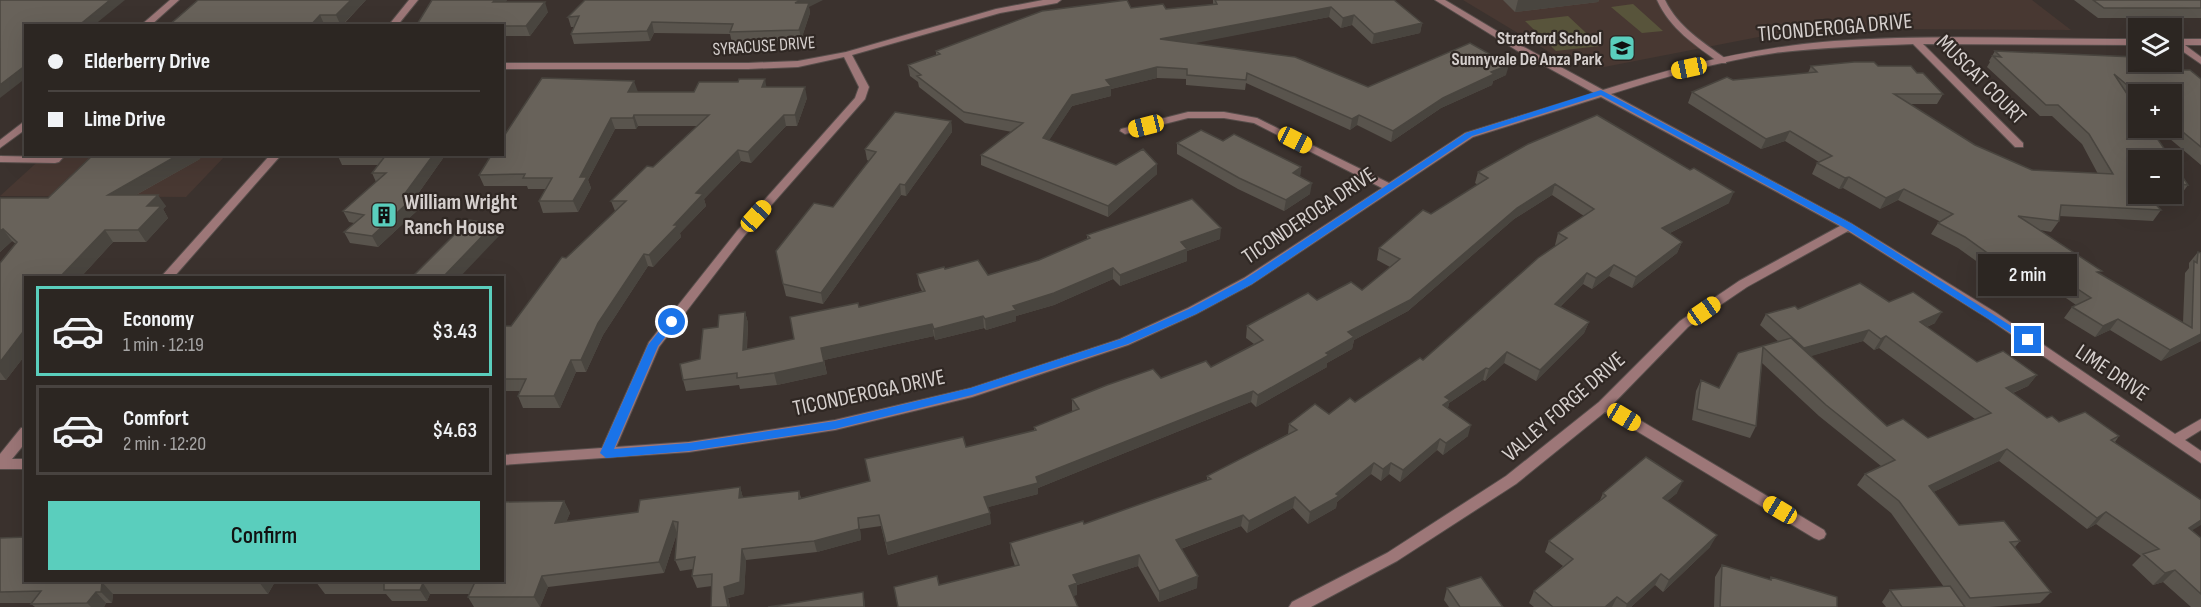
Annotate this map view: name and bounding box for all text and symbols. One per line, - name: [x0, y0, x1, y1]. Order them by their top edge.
- street label: TICONDEROGA DRIVE: [1757, 8, 1913, 48]
- map controls: [2128, 18, 2182, 204]
- button: layers: [2128, 18, 2182, 72]
- place label: Stratford School Sunnyvale De Anza Park: [1452, 28, 1602, 70]
- street label: MUSCAT COURT: [1930, 29, 2032, 131]
- street label: SYRACUSE DRIVE: [712, 32, 816, 60]
- school or university icon: Stratford School Sunnyvale De Anza Park: [1607, 33, 1637, 63]
- text: Elderberry Drive: [84, 48, 210, 75]
- car: [1670, 55, 1708, 81]
- button: +: [2128, 84, 2182, 138]
- text: Lime Drive: [84, 106, 166, 133]
- car: [1126, 113, 1166, 139]
- car: [1275, 124, 1315, 156]
- button: −: [2128, 150, 2182, 204]
- street label: TICONDEROGA DRIVE: [1237, 161, 1381, 271]
- place label: William Wright Ranch House: [404, 189, 517, 241]
- car: [737, 197, 775, 235]
- building icon: William Wright Ranch House: [369, 200, 399, 230]
- callout: 2 min: [1978, 253, 2078, 295]
- text: 2 min: [2009, 263, 2046, 287]
- car: [1684, 293, 1724, 329]
- icon: car: [51, 304, 105, 358]
- text: Economy: [123, 306, 194, 333]
- route start: [658, 308, 685, 335]
- text: $3.43: [432, 318, 477, 345]
- route end: [2014, 326, 2041, 353]
- text: 1 min · 12:19: [123, 333, 204, 357]
- street label: LIME DRIVE: [2070, 339, 2154, 407]
- street label: VALLEY FORGE DRIVE: [1497, 346, 1631, 468]
- street label: TICONDEROGA DRIVE: [790, 364, 948, 422]
- car: [1604, 400, 1644, 434]
- icon: car: [51, 403, 105, 457]
- text: Comfort: [123, 405, 189, 432]
- text: $4.63: [432, 417, 477, 444]
- text: 2 min · 12:20: [123, 432, 206, 456]
- car: [1760, 493, 1800, 527]
- button: Confirm: [48, 501, 480, 570]

